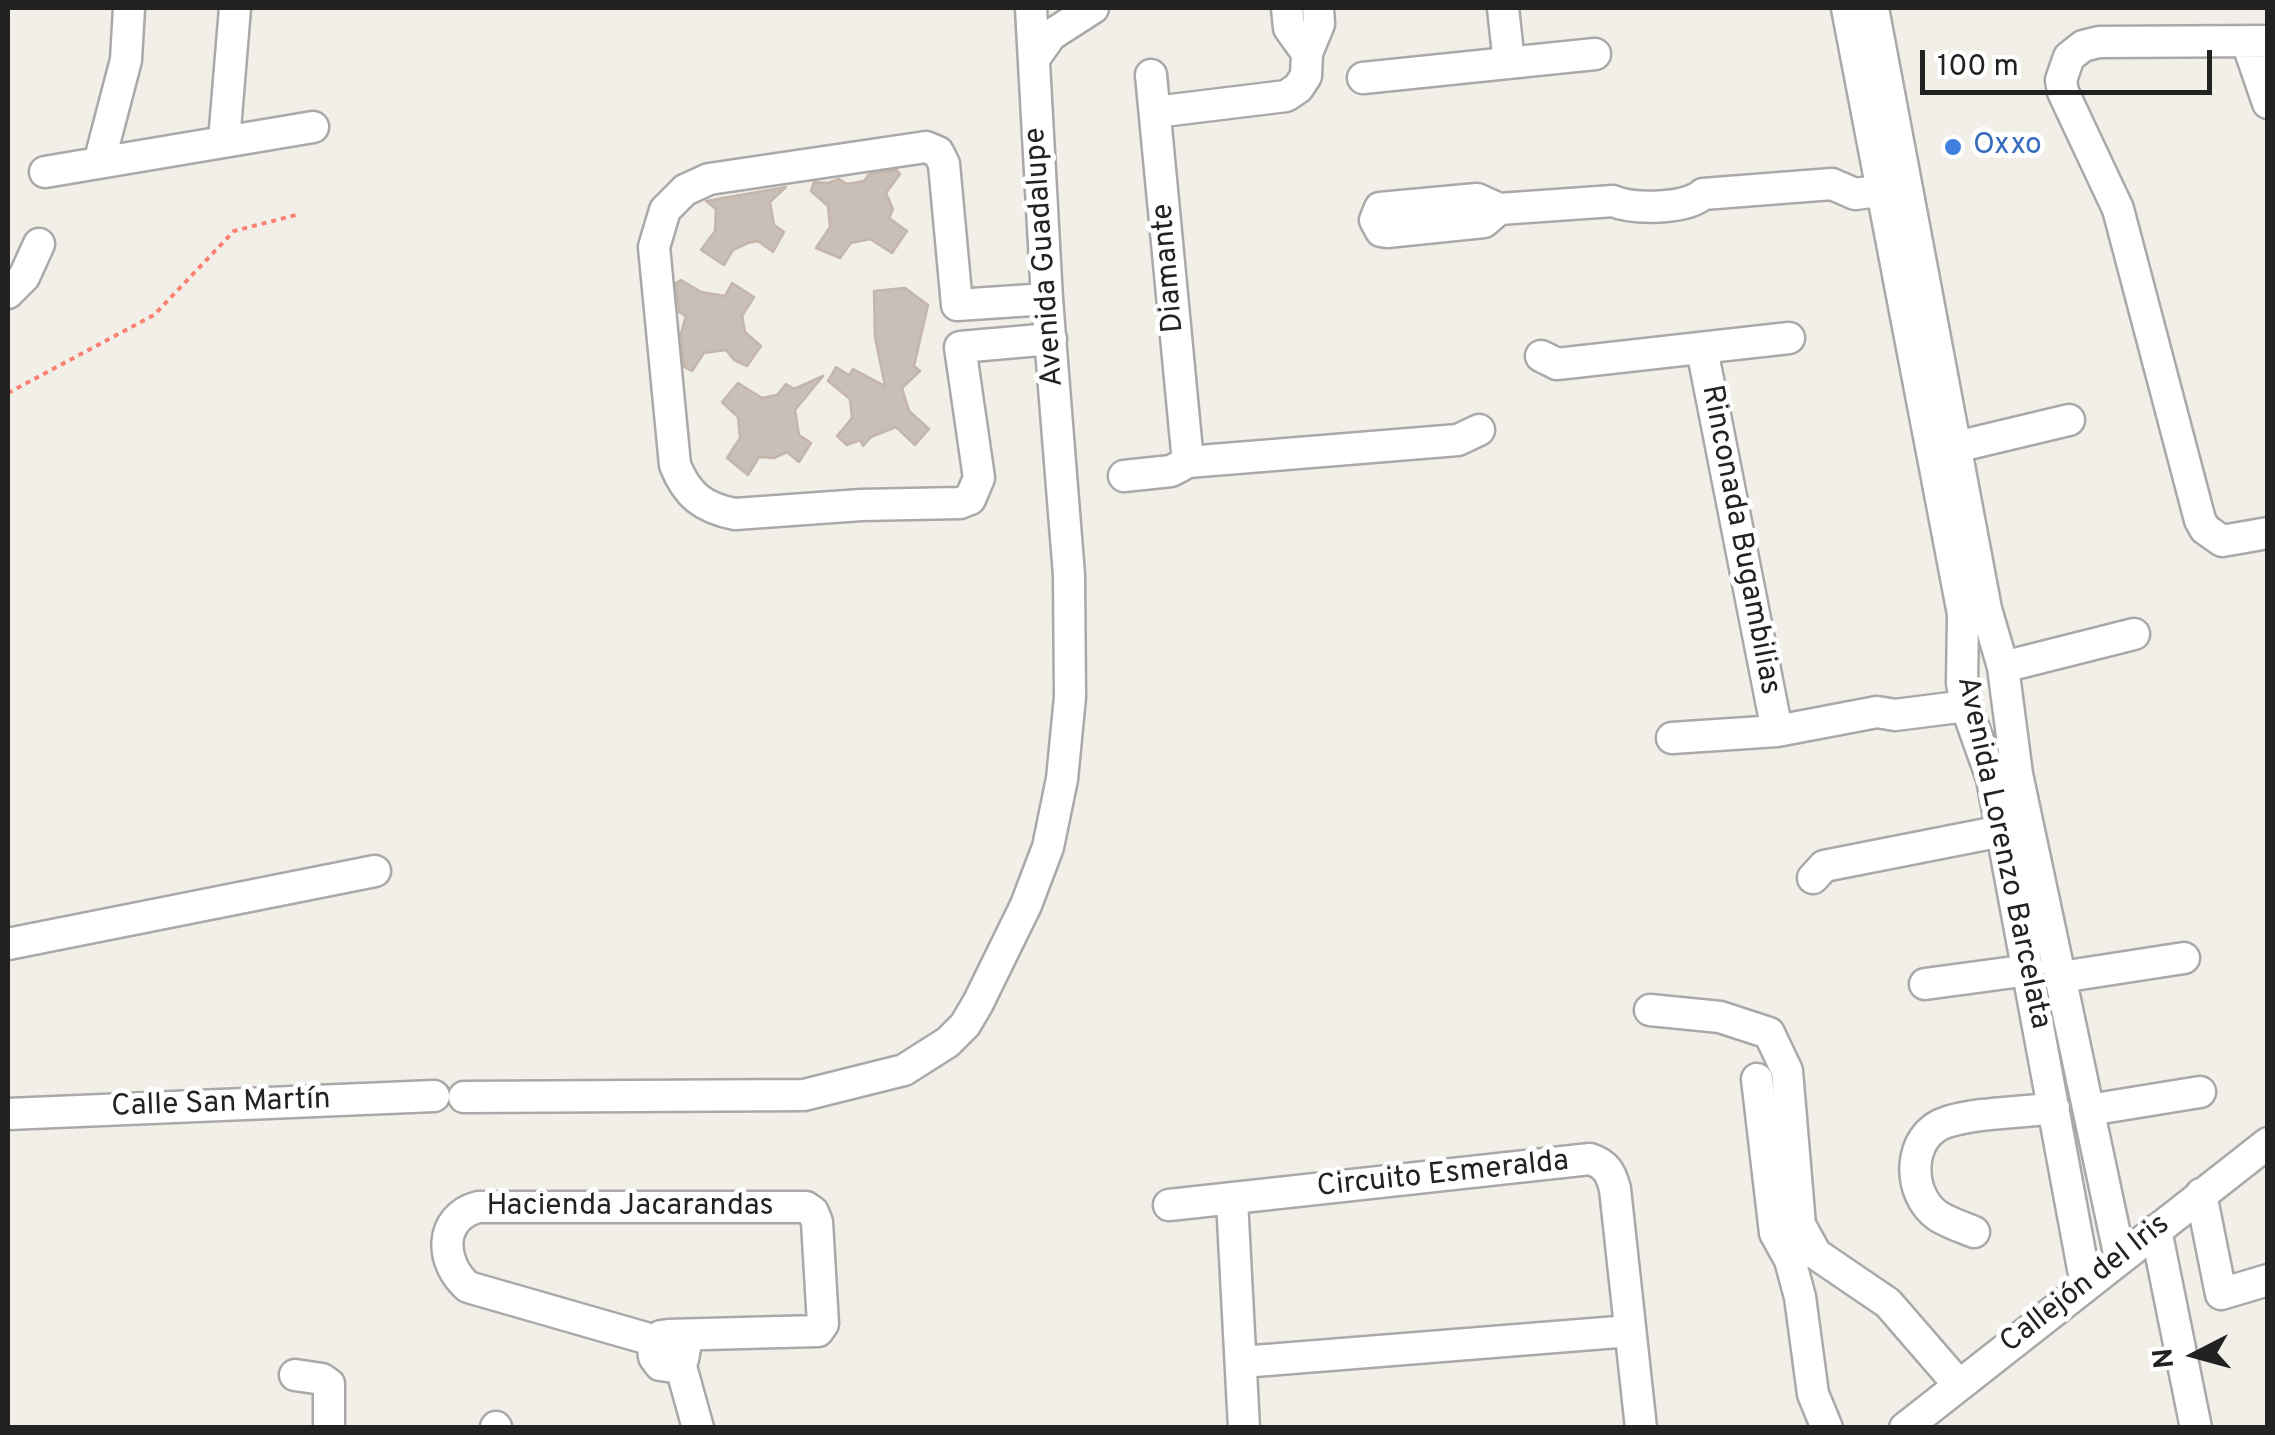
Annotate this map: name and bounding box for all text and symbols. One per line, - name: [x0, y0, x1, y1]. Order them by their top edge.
- scale bar: [1925, 30, 2218, 92]
- text: 100 m: [1937, 49, 2019, 86]
- street label: Avenida Guadalupe: [1019, 126, 1073, 388]
- place label: Oxxo: [1973, 129, 2042, 165]
- marker: Oxxo: [1942, 136, 1964, 158]
- street label: Diamante: [1146, 202, 1194, 334]
- street label: Rinconada Bugambilias: [1691, 382, 1787, 698]
- street label: Avenida Lorenzo Barcelata: [1947, 673, 2057, 1033]
- street label: Calle San Martín: [111, 1083, 331, 1127]
- street label: Circuito Esmeralda: [1315, 1145, 1571, 1207]
- street label: Hacienda Jacarandas: [486, 1190, 774, 1226]
- street label: Callejón del Iris: [1994, 1208, 2178, 1362]
- north arrow: [2145, 1305, 2245, 1405]
- text: N: [2146, 1346, 2184, 1370]

